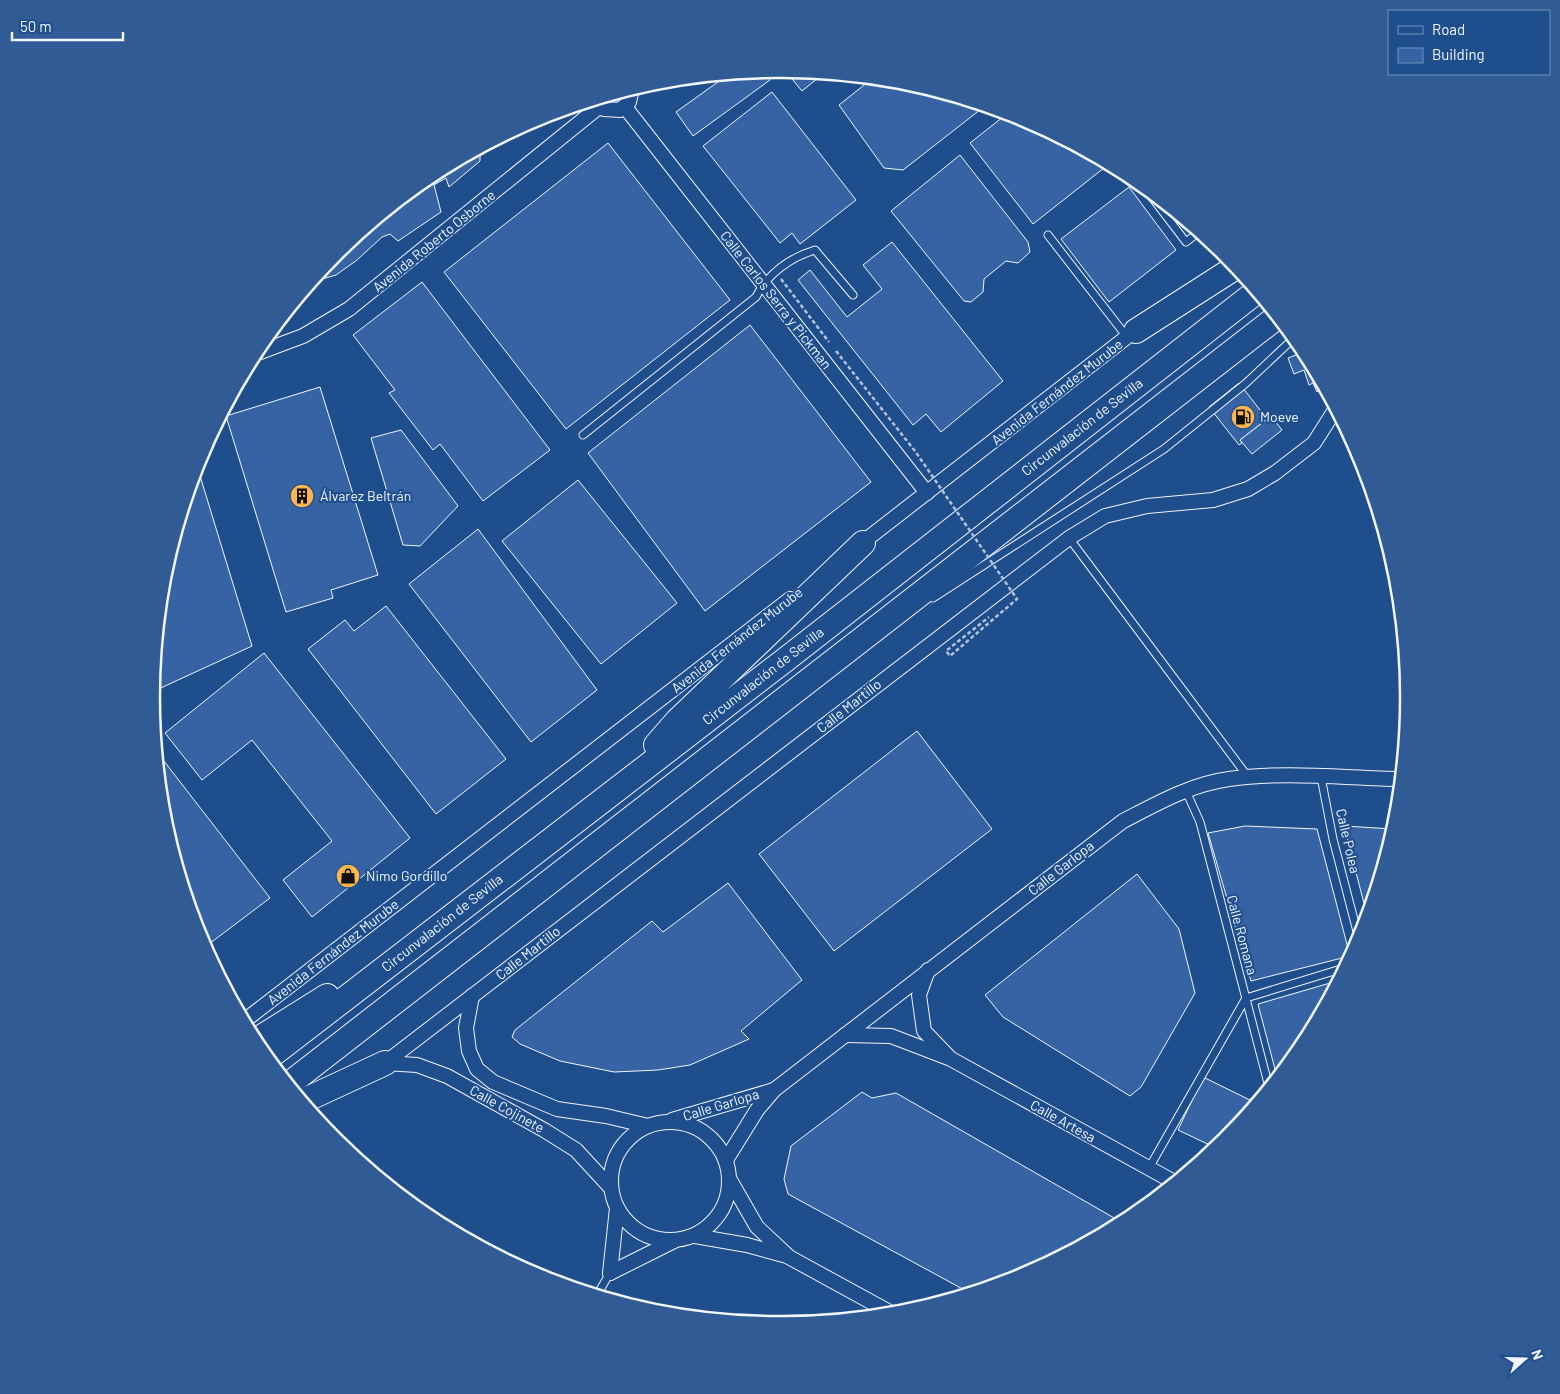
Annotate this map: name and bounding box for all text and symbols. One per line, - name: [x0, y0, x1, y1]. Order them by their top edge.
- scale bar: [12, 10, 124, 42]
- legend: [1388, 10, 1550, 75]
- text: 50 m: [20, 17, 52, 35]
- text: Road: [1432, 20, 1465, 38]
- text: Building: [1432, 45, 1485, 63]
- street label: Avenida Roberto Osborne: [369, 186, 499, 295]
- street label: Calle Carlos Serra y Pickman: [717, 227, 836, 372]
- street label: Avenida Fernández Murube: [988, 335, 1126, 448]
- street label: Circunvalación de Sevilla: [1018, 374, 1146, 479]
- fuel station icon: Moeve: [1230, 404, 1256, 430]
- place label: Moeve: [1260, 408, 1299, 425]
- building icon: Álvarez Beltrán: [289, 483, 315, 509]
- place label: Álvarez Beltrán: [320, 487, 411, 504]
- street label: Avenida Fernández Murube: [668, 583, 806, 696]
- street label: Circunvalación de Sevilla: [699, 623, 827, 728]
- street label: Calle Martillo: [813, 675, 884, 736]
- street label: Calle Polea: [1333, 807, 1364, 875]
- street label: Calle Garlopa: [1024, 837, 1097, 899]
- shop icon: Nimo Gordillo: [335, 863, 361, 889]
- place label: Nimo Gordillo: [366, 867, 447, 884]
- street label: Circunvalación de Sevilla: [378, 870, 506, 975]
- street label: Calle Romana: [1224, 893, 1261, 977]
- street label: Avenida Fernández Murube: [264, 895, 402, 1008]
- street label: Calle Martillo: [492, 922, 563, 983]
- street label: Calle Cojinete: [467, 1081, 547, 1136]
- street label: Calle Garlopa: [681, 1085, 761, 1124]
- street label: Calle Artesa: [1028, 1096, 1099, 1145]
- north arrow: [1500, 1334, 1550, 1384]
- text: N: [1528, 1347, 1547, 1362]

